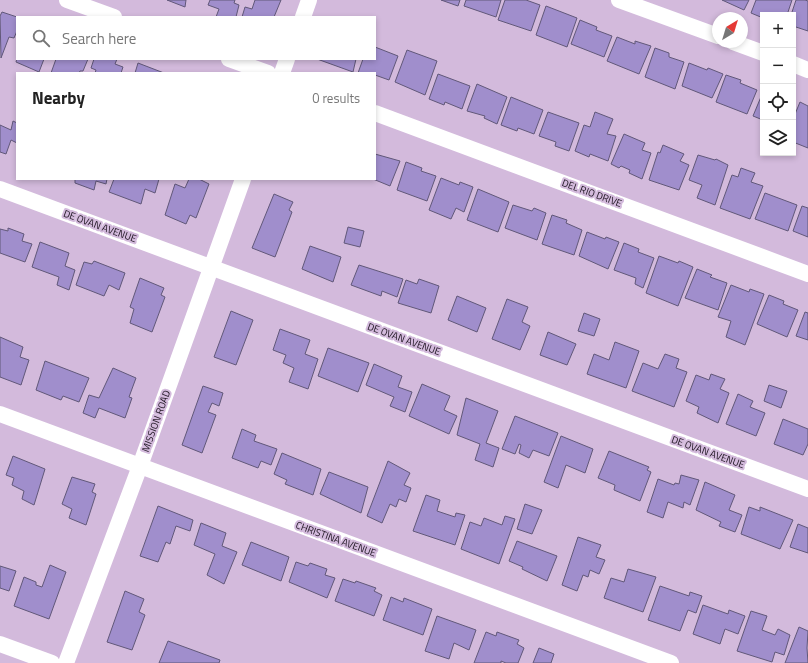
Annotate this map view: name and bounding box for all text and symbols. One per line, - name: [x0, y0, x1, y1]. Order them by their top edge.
- north arrow: [712, 12, 748, 48]
- map controls: [760, 12, 796, 156]
- button: +: [760, 12, 796, 48]
- search box: [16, 16, 376, 60]
- icon: search: [30, 27, 52, 49]
- text: Search here: [62, 27, 136, 50]
- button: −: [760, 48, 796, 84]
- button: locate: [760, 84, 796, 120]
- text: Nearby: [32, 85, 85, 111]
- text: 0 results: [312, 88, 360, 108]
- button: layers: [760, 120, 796, 156]
- street label: DEL RIO DRIVE: [560, 175, 625, 211]
- street label: DE OVAN AVENUE: [61, 206, 139, 246]
- street label: DE OVAN AVENUE: [365, 319, 443, 359]
- street label: MISSION ROAD: [138, 388, 174, 454]
- street label: DE OVAN AVENUE: [669, 432, 747, 472]
- street label: CHRISTINA AVENUE: [294, 517, 379, 561]

